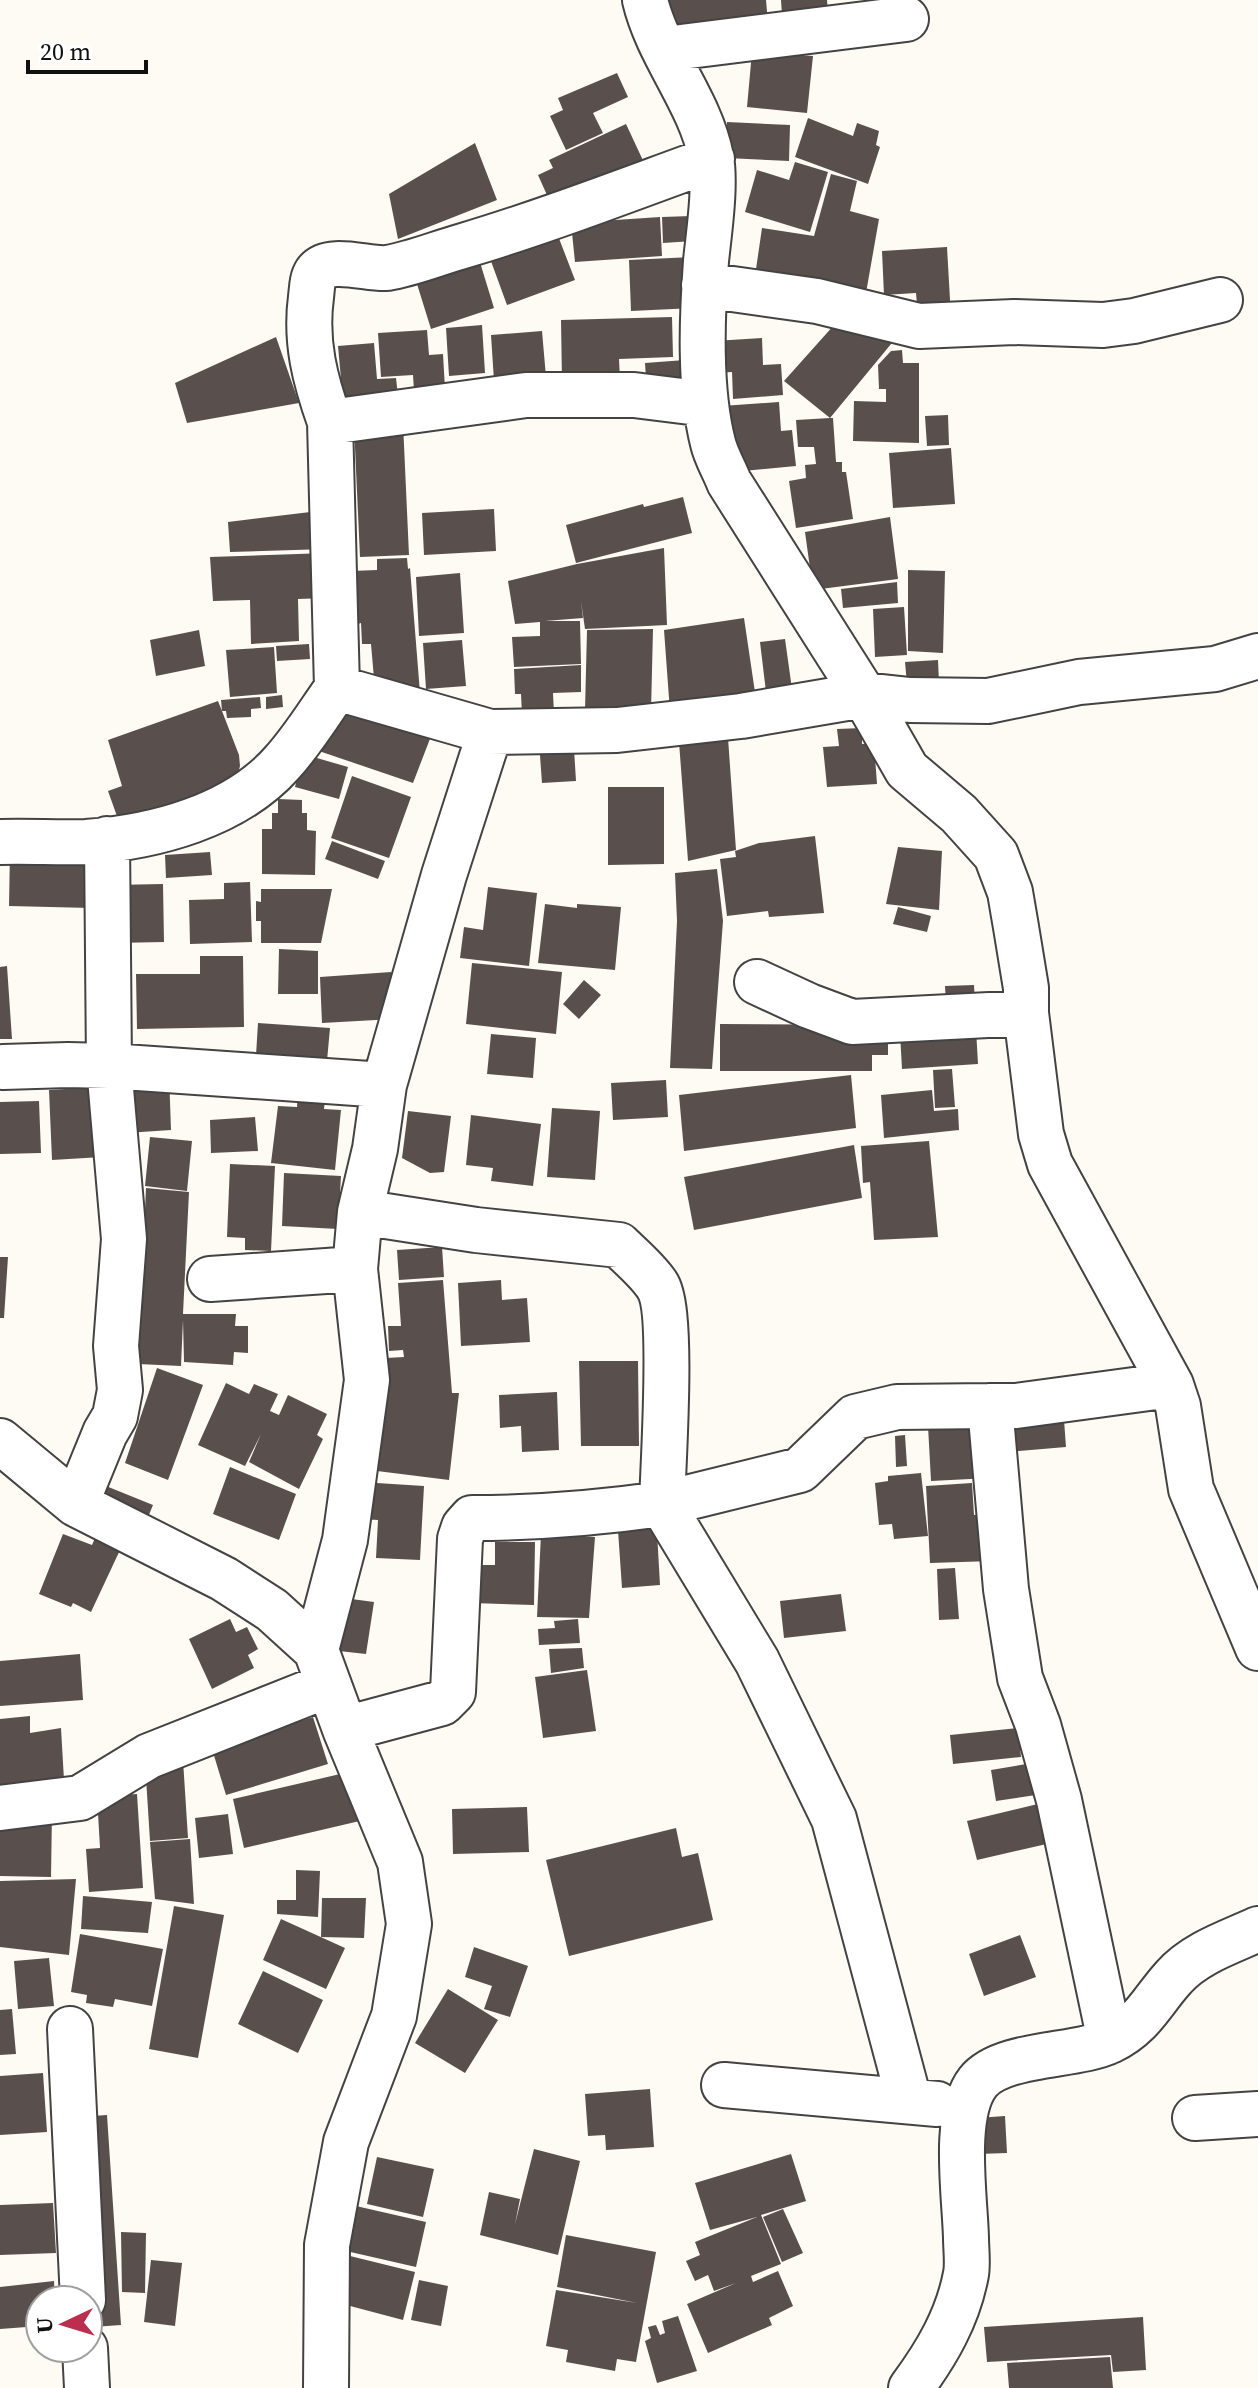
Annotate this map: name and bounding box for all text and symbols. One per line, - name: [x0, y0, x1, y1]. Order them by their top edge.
- scale bar: [28, 24, 146, 74]
- text: 20 m: [40, 35, 91, 68]
- north arrow: [24, 2284, 104, 2364]
- text: U: [29, 2316, 60, 2334]

